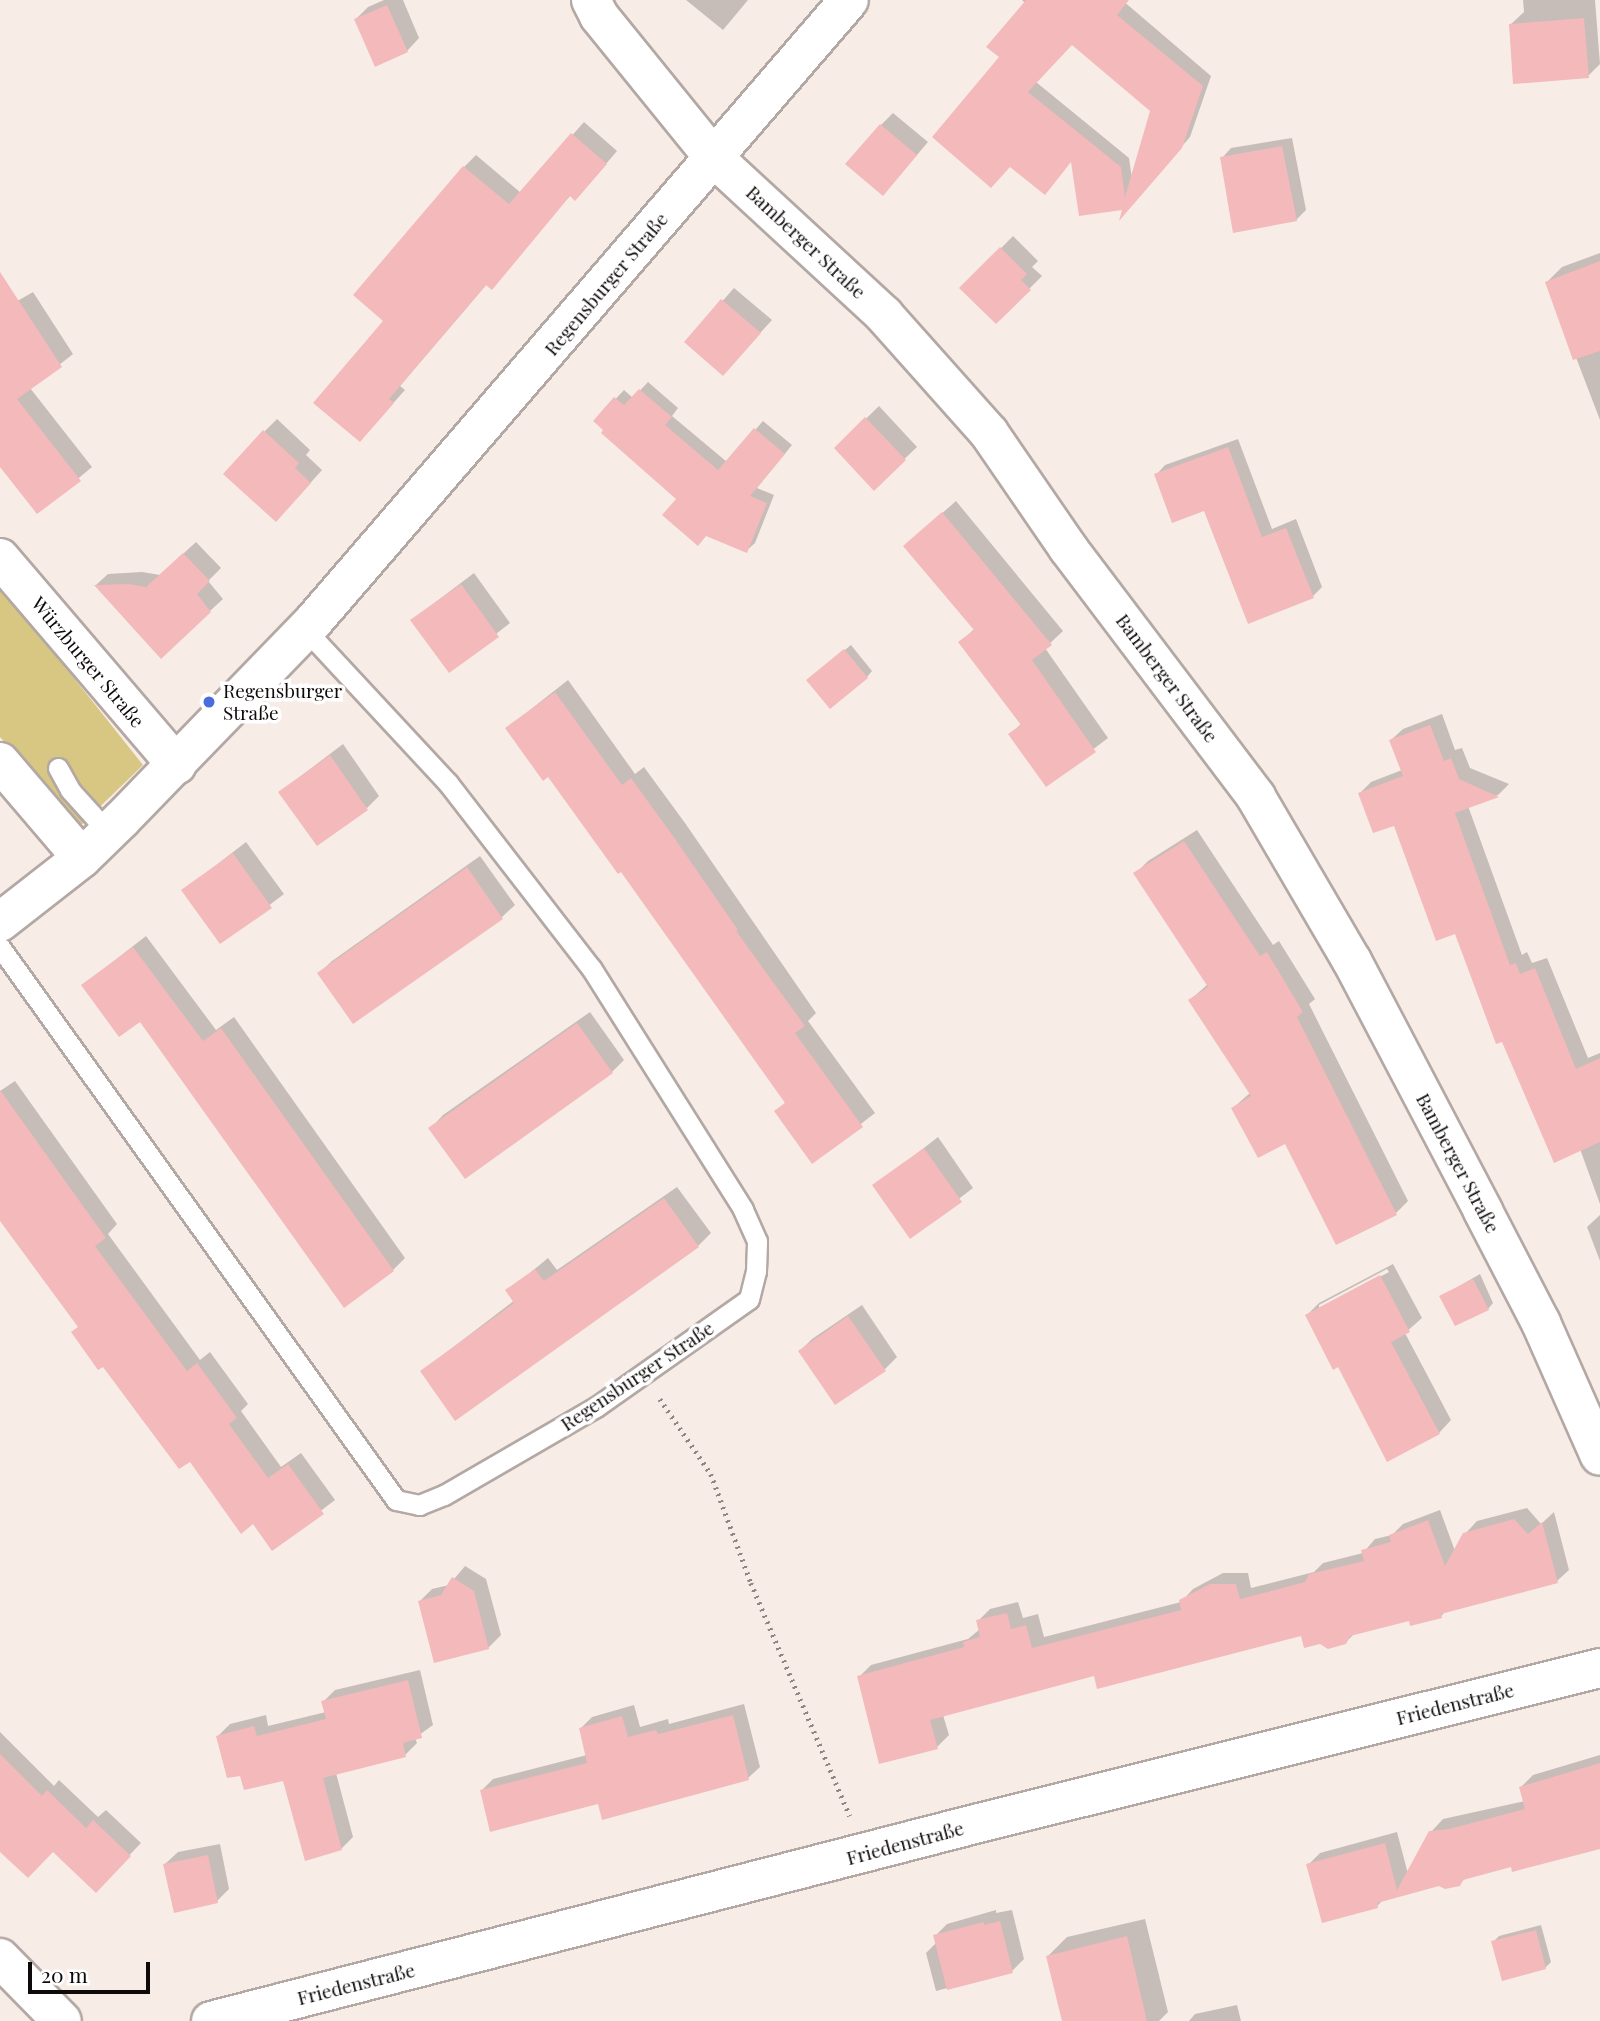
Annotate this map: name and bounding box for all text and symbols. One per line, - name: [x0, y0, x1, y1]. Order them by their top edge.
- street label: Bamberger Straße: [741, 181, 871, 303]
- street label: Regensburger Straße: [540, 208, 672, 360]
- street label: Würzburger Straße: [27, 592, 149, 732]
- street label: Bamberger Straße: [1111, 609, 1223, 747]
- place label: Regensburger Straße: [223, 680, 342, 724]
- marker: Regensburger Straße: [201, 694, 217, 710]
- street label: Bamberger Straße: [1412, 1089, 1504, 1237]
- street label: Regensburger Straße: [556, 1316, 718, 1436]
- street label: Friedenstraße: [1394, 1678, 1516, 1730]
- street label: Friedenstraße: [844, 1816, 966, 1870]
- scale bar: [32, 1948, 154, 1992]
- street label: Friedenstraße: [295, 1958, 417, 2010]
- text: 20 m: [41, 1960, 88, 1988]

